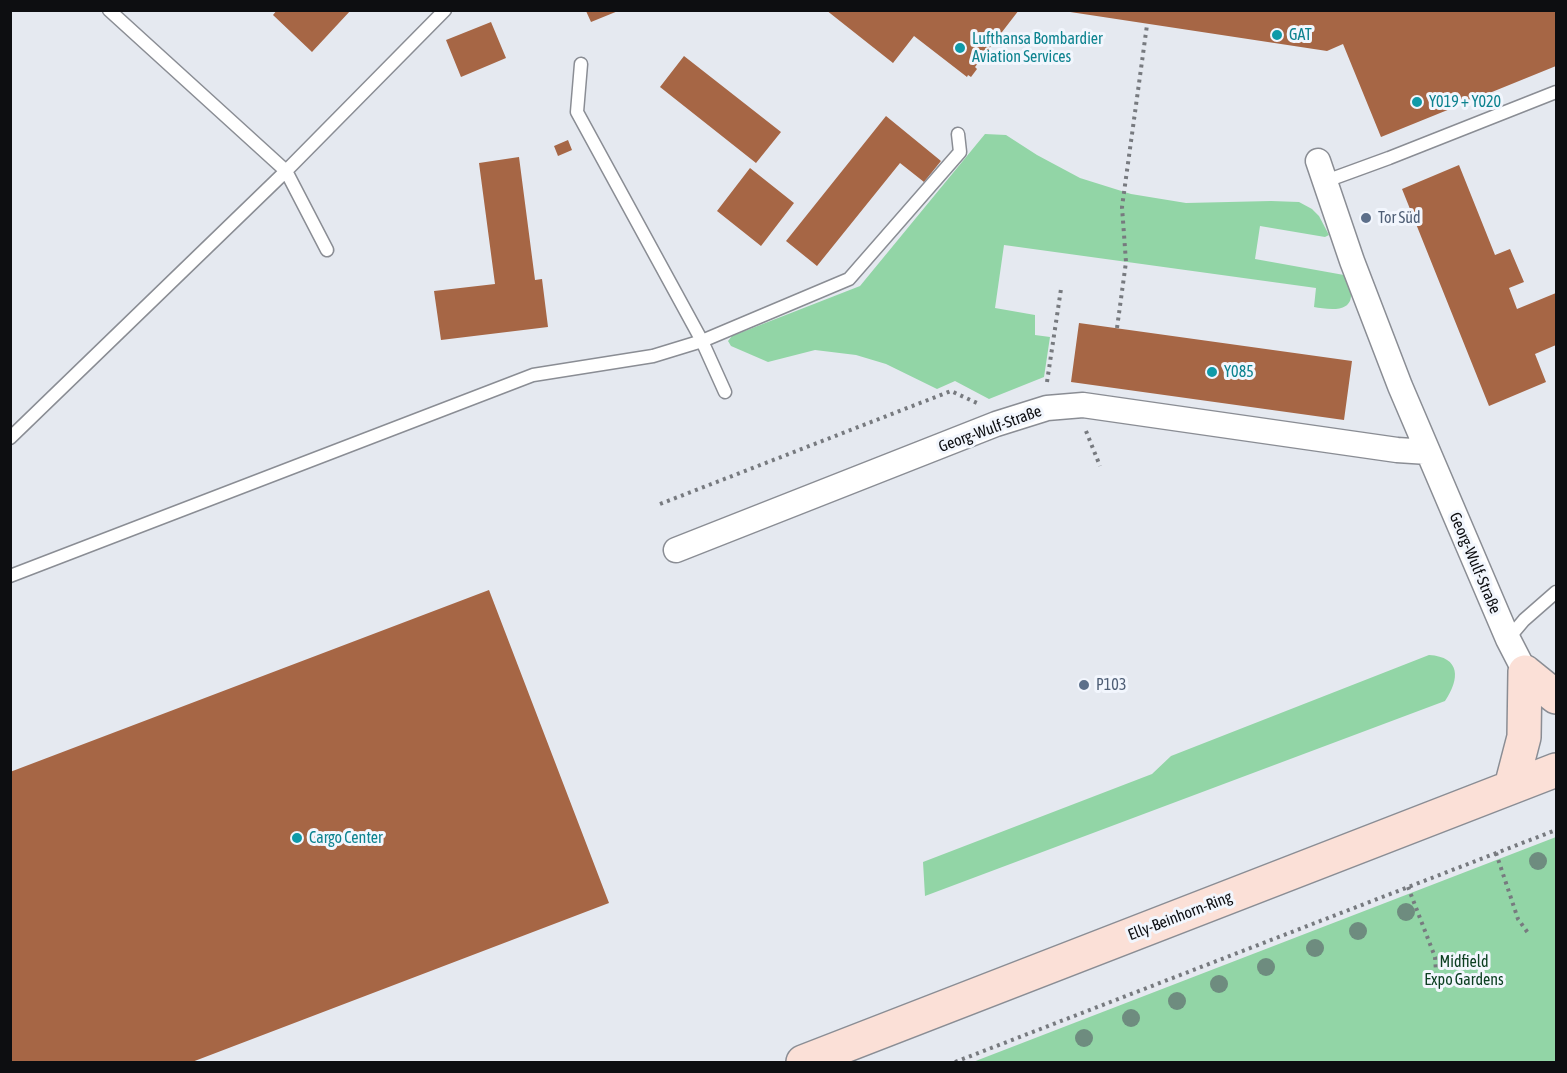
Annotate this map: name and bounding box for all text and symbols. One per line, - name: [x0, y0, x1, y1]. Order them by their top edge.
- place label: GAT: [1289, 25, 1312, 45]
- marker: GAT: [1270, 28, 1284, 42]
- place label: Lufthansa Bombardier Aviation Services: [972, 29, 1103, 67]
- marker: Lufthansa Bombardier Aviation Services: [953, 41, 967, 55]
- place label: Y019 + Y020: [1429, 92, 1501, 112]
- marker: Y019 + Y020: [1410, 95, 1424, 109]
- place label: Tor Süd: [1378, 208, 1421, 228]
- marker: Tor Süd: [1359, 211, 1373, 225]
- place label: Y085: [1224, 362, 1254, 382]
- marker: Y085: [1205, 365, 1219, 379]
- street label: Georg-Wulf-Straße: [936, 402, 1044, 456]
- street label: Georg-Wulf-Straße: [1445, 510, 1505, 616]
- place label: P103: [1096, 675, 1126, 695]
- marker: P103: [1077, 678, 1091, 692]
- place label: Cargo Center: [309, 828, 383, 848]
- marker: Cargo Center: [290, 831, 304, 845]
- street label: Elly-Beinhorn-Ring: [1125, 887, 1235, 945]
- park label: Midfield Expo Gardens: [1424, 952, 1504, 990]

